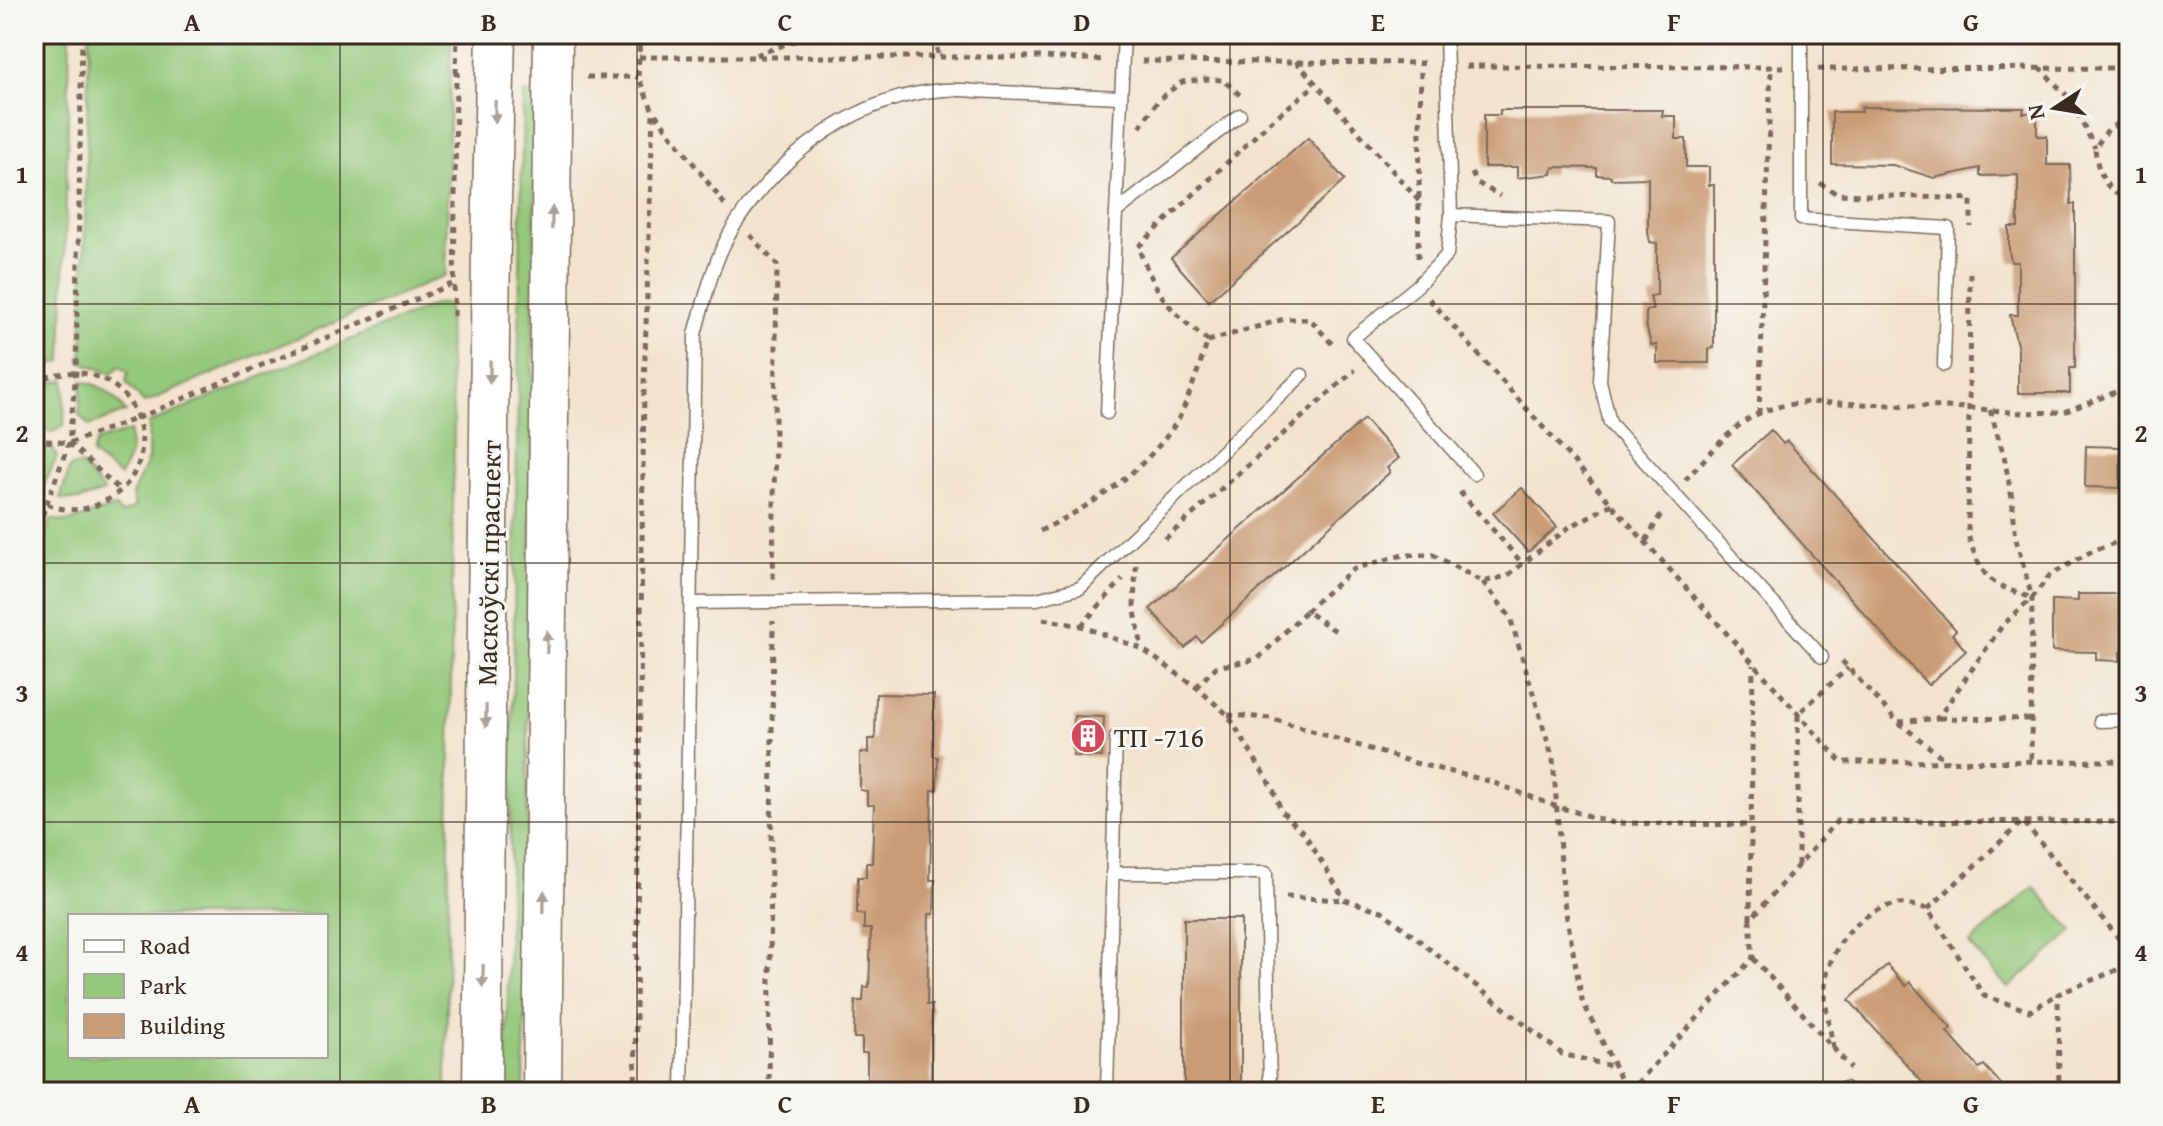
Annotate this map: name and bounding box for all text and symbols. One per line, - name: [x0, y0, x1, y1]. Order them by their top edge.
- text: A: [184, 2, 201, 41]
- text: B: [481, 2, 497, 41]
- text: C: [778, 2, 792, 41]
- text: D: [1074, 2, 1090, 41]
- text: E: [1371, 2, 1385, 41]
- text: F: [1667, 2, 1681, 41]
- text: G: [1963, 2, 1979, 41]
- north arrow: [2015, 68, 2095, 148]
- one-way arrow: [488, 100, 501, 125]
- text: N: [2018, 101, 2053, 123]
- text: 1: [15, 154, 29, 193]
- text: 1: [2134, 154, 2148, 193]
- one-way arrow: [546, 205, 559, 230]
- one-way arrow: [484, 360, 496, 385]
- text: 2: [15, 413, 29, 452]
- text: 2: [2134, 413, 2148, 452]
- street label: Маскоўскі праспект: [465, 439, 511, 686]
- one-way arrow: [541, 629, 554, 654]
- text: 3: [15, 673, 29, 712]
- text: 3: [2134, 673, 2148, 712]
- one-way arrow: [480, 704, 492, 729]
- place label: ТП -716: [1114, 716, 1204, 757]
- building icon: ТП -716: [1069, 717, 1107, 755]
- one-way arrow: [538, 889, 550, 914]
- legend: [68, 914, 328, 1058]
- text: Road: [140, 928, 190, 963]
- text: 4: [15, 932, 29, 971]
- text: 4: [2134, 932, 2148, 971]
- one-way arrow: [477, 964, 489, 989]
- text: Park: [140, 968, 187, 1003]
- text: Building: [140, 1008, 225, 1043]
- text: A: [184, 1084, 201, 1123]
- text: B: [481, 1084, 497, 1123]
- text: C: [778, 1084, 792, 1123]
- text: D: [1074, 1084, 1090, 1123]
- text: E: [1371, 1084, 1385, 1123]
- text: F: [1667, 1084, 1681, 1123]
- text: G: [1963, 1084, 1979, 1123]

